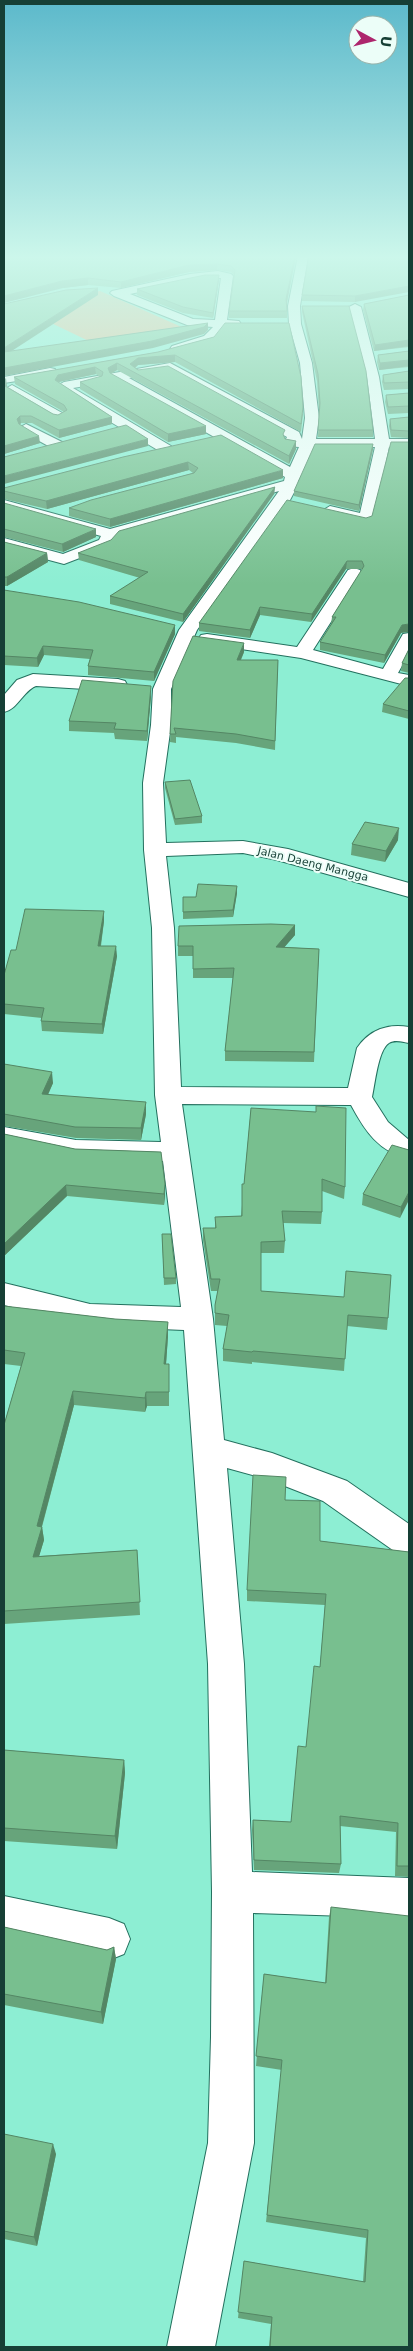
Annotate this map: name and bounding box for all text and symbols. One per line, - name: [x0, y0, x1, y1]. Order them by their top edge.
- north arrow: [348, 15, 398, 65]
- text: U: [377, 35, 395, 48]
- street label: Jalan Daeng Mangga: [255, 844, 370, 884]

